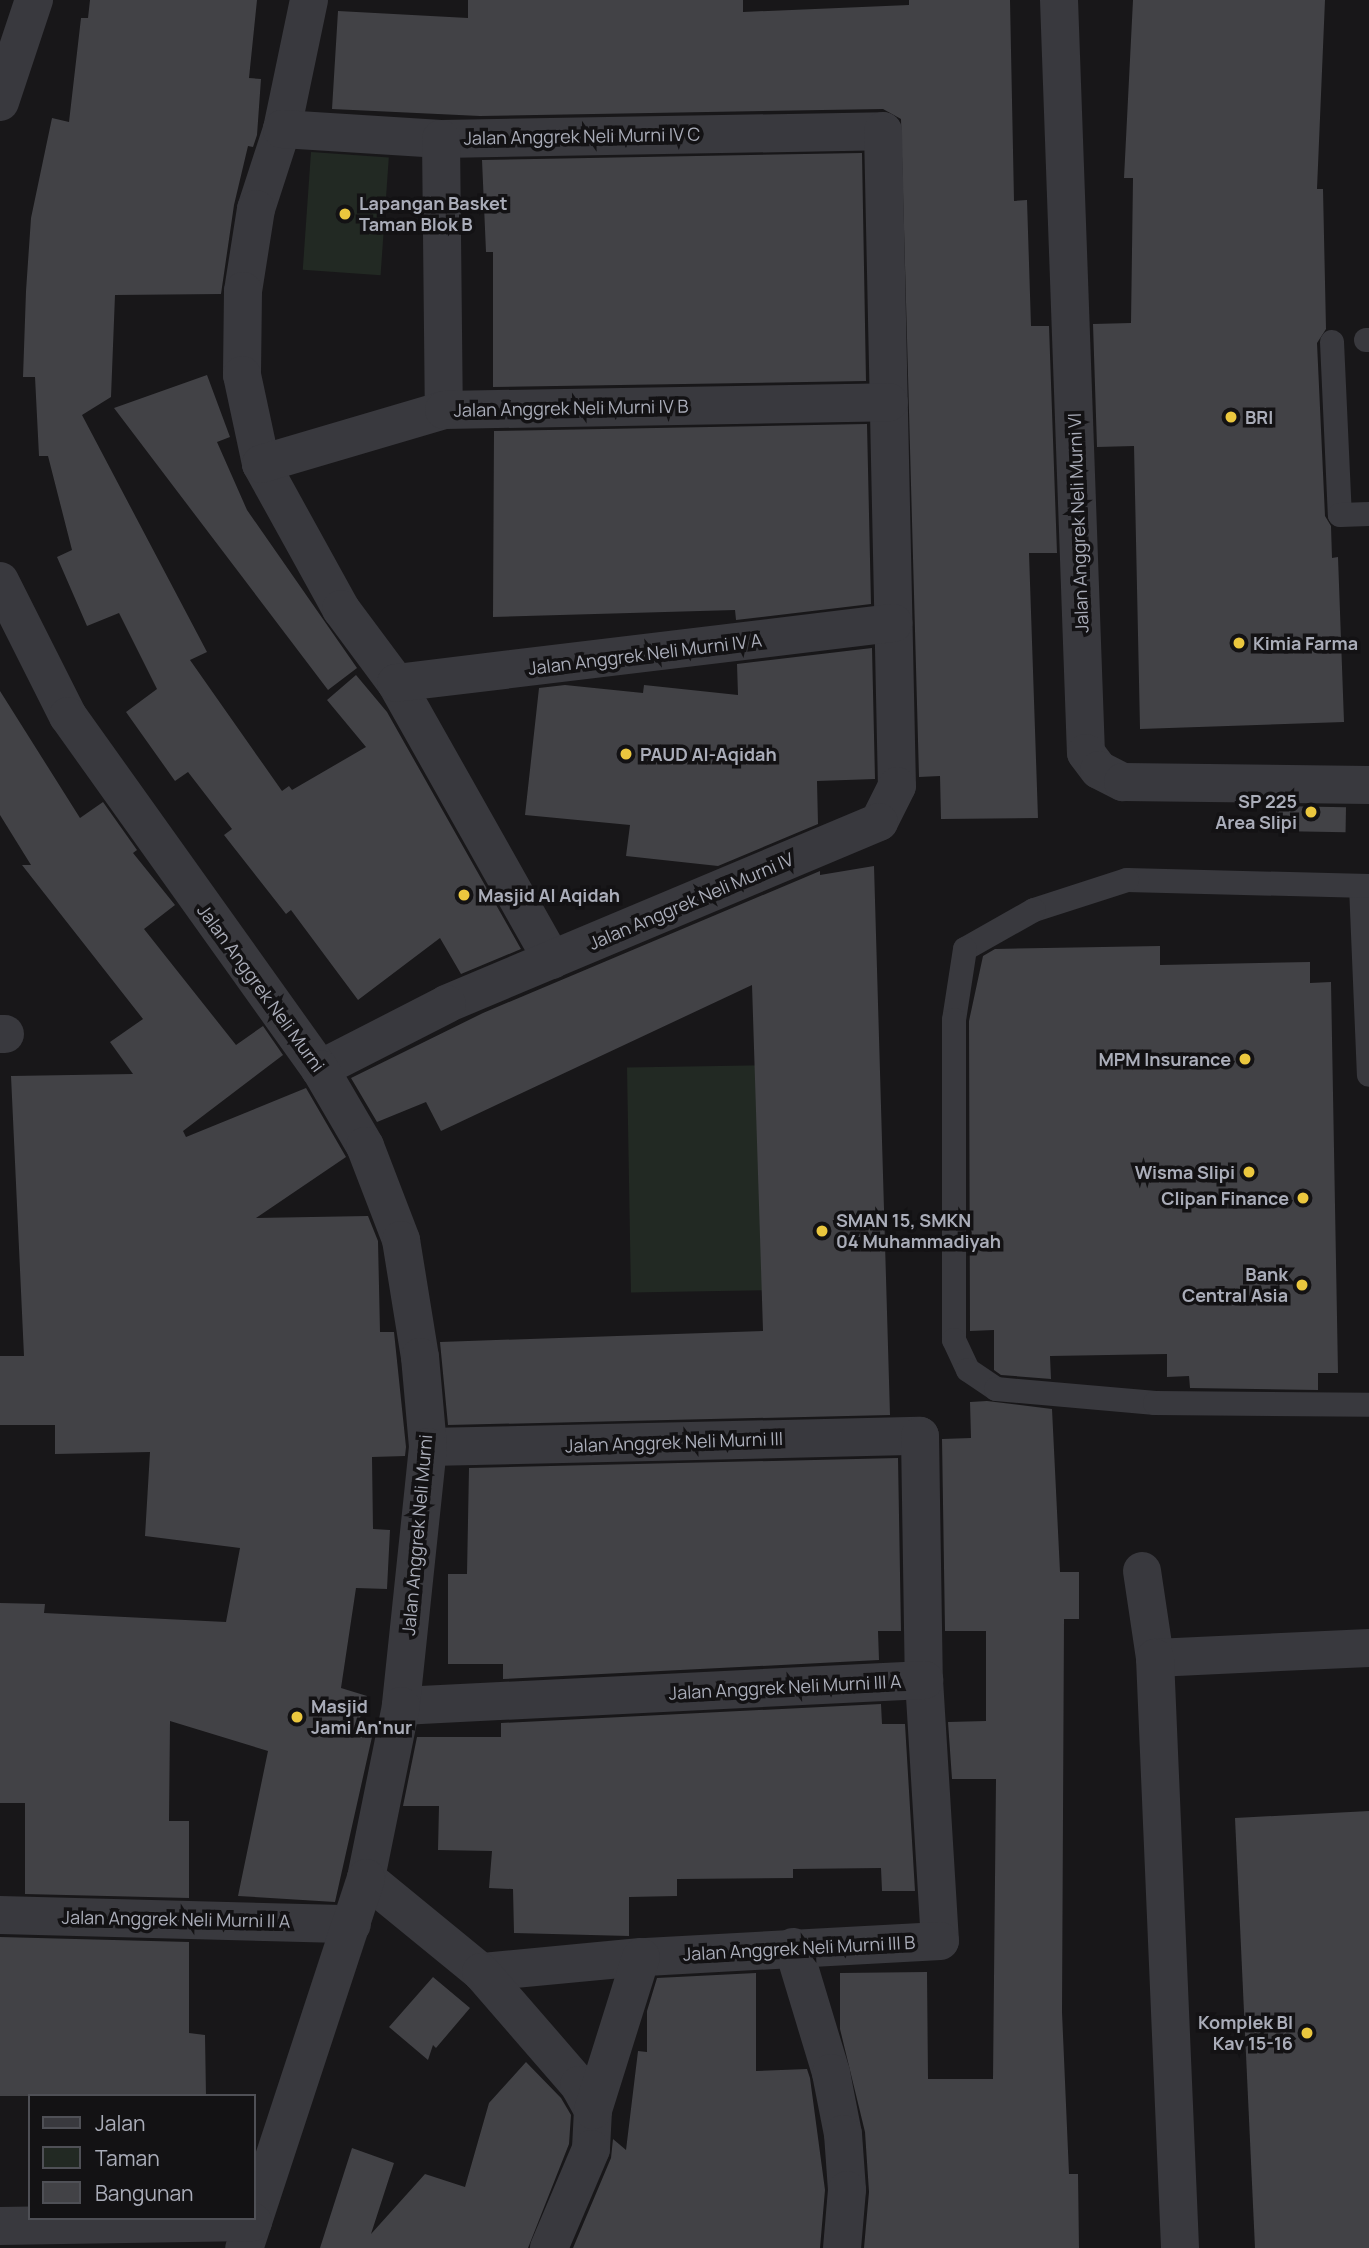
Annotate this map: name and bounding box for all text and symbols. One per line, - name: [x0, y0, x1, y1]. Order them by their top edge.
- street label: Jalan Anggrek Neli Murni IV C: [463, 123, 701, 149]
- place label: Lapangan Basket Taman Blok B: [359, 193, 508, 235]
- marker: Lapangan Basket Taman Blok B: [337, 206, 353, 222]
- street label: Jalan Anggrek Neli Murni IV B: [453, 395, 689, 421]
- place label: BRI: [1245, 406, 1273, 428]
- marker: BRI: [1223, 409, 1239, 425]
- street label: Jalan Anggrek Neli Murni VI: [1063, 413, 1093, 633]
- street label: Jalan Anggrek Neli Murni IV A: [527, 629, 763, 679]
- place label: Kimia Farma: [1253, 632, 1358, 654]
- marker: Kimia Farma: [1231, 635, 1247, 651]
- place label: PAUD Al-Aqidah: [640, 743, 777, 765]
- marker: PAUD Al-Aqidah: [618, 746, 634, 762]
- place label: SP 225 Area Slipi: [1215, 791, 1297, 834]
- marker: SP 225 Area Slipi: [1303, 804, 1319, 820]
- street label: Jalan Anggrek Neli Murni IV: [585, 848, 797, 954]
- place label: Masjid Al Aqidah: [478, 884, 620, 906]
- marker: Masjid Al Aqidah: [456, 887, 472, 903]
- street label: Jalan Anggrek Neli Murni: [193, 900, 329, 1076]
- place label: MPM Insurance: [1098, 1048, 1231, 1070]
- marker: MPM Insurance: [1237, 1051, 1253, 1067]
- place label: Wisma Slipi: [1135, 1161, 1235, 1183]
- marker: Wisma Slipi: [1241, 1164, 1257, 1180]
- place label: Clipan Finance: [1161, 1187, 1289, 1209]
- marker: Clipan Finance: [1295, 1190, 1311, 1206]
- place label: SMAN 15, SMKN 04 Muhammadiyah: [836, 1210, 1001, 1252]
- marker: SMAN 15, SMKN 04 Muhammadiyah: [814, 1223, 830, 1239]
- place label: Bank Central Asia: [1182, 1264, 1288, 1306]
- marker: Bank Central Asia: [1294, 1277, 1310, 1293]
- street label: Jalan Anggrek Neli Murni III: [565, 1427, 783, 1457]
- street label: Jalan Anggrek Neli Murni: [397, 1434, 437, 1636]
- street label: Jalan Anggrek Neli Murni III A: [668, 1670, 902, 1704]
- place label: Masjid Jami An'nur: [311, 1696, 412, 1738]
- marker: Masjid Jami An'nur: [289, 1709, 305, 1725]
- street label: Jalan Anggrek Neli Murni II A: [61, 1906, 291, 1932]
- street label: Jalan Anggrek Neli Murni III B: [682, 1931, 916, 1965]
- place label: Komplek BI Kav 15-16: [1198, 2012, 1293, 2054]
- marker: Komplek BI Kav 15-16: [1299, 2025, 1315, 2041]
- legend: [28, 2094, 256, 2220]
- text: Jalan: [95, 2109, 145, 2137]
- text: Taman: [95, 2144, 160, 2172]
- text: Bangunan: [95, 2179, 194, 2207]

